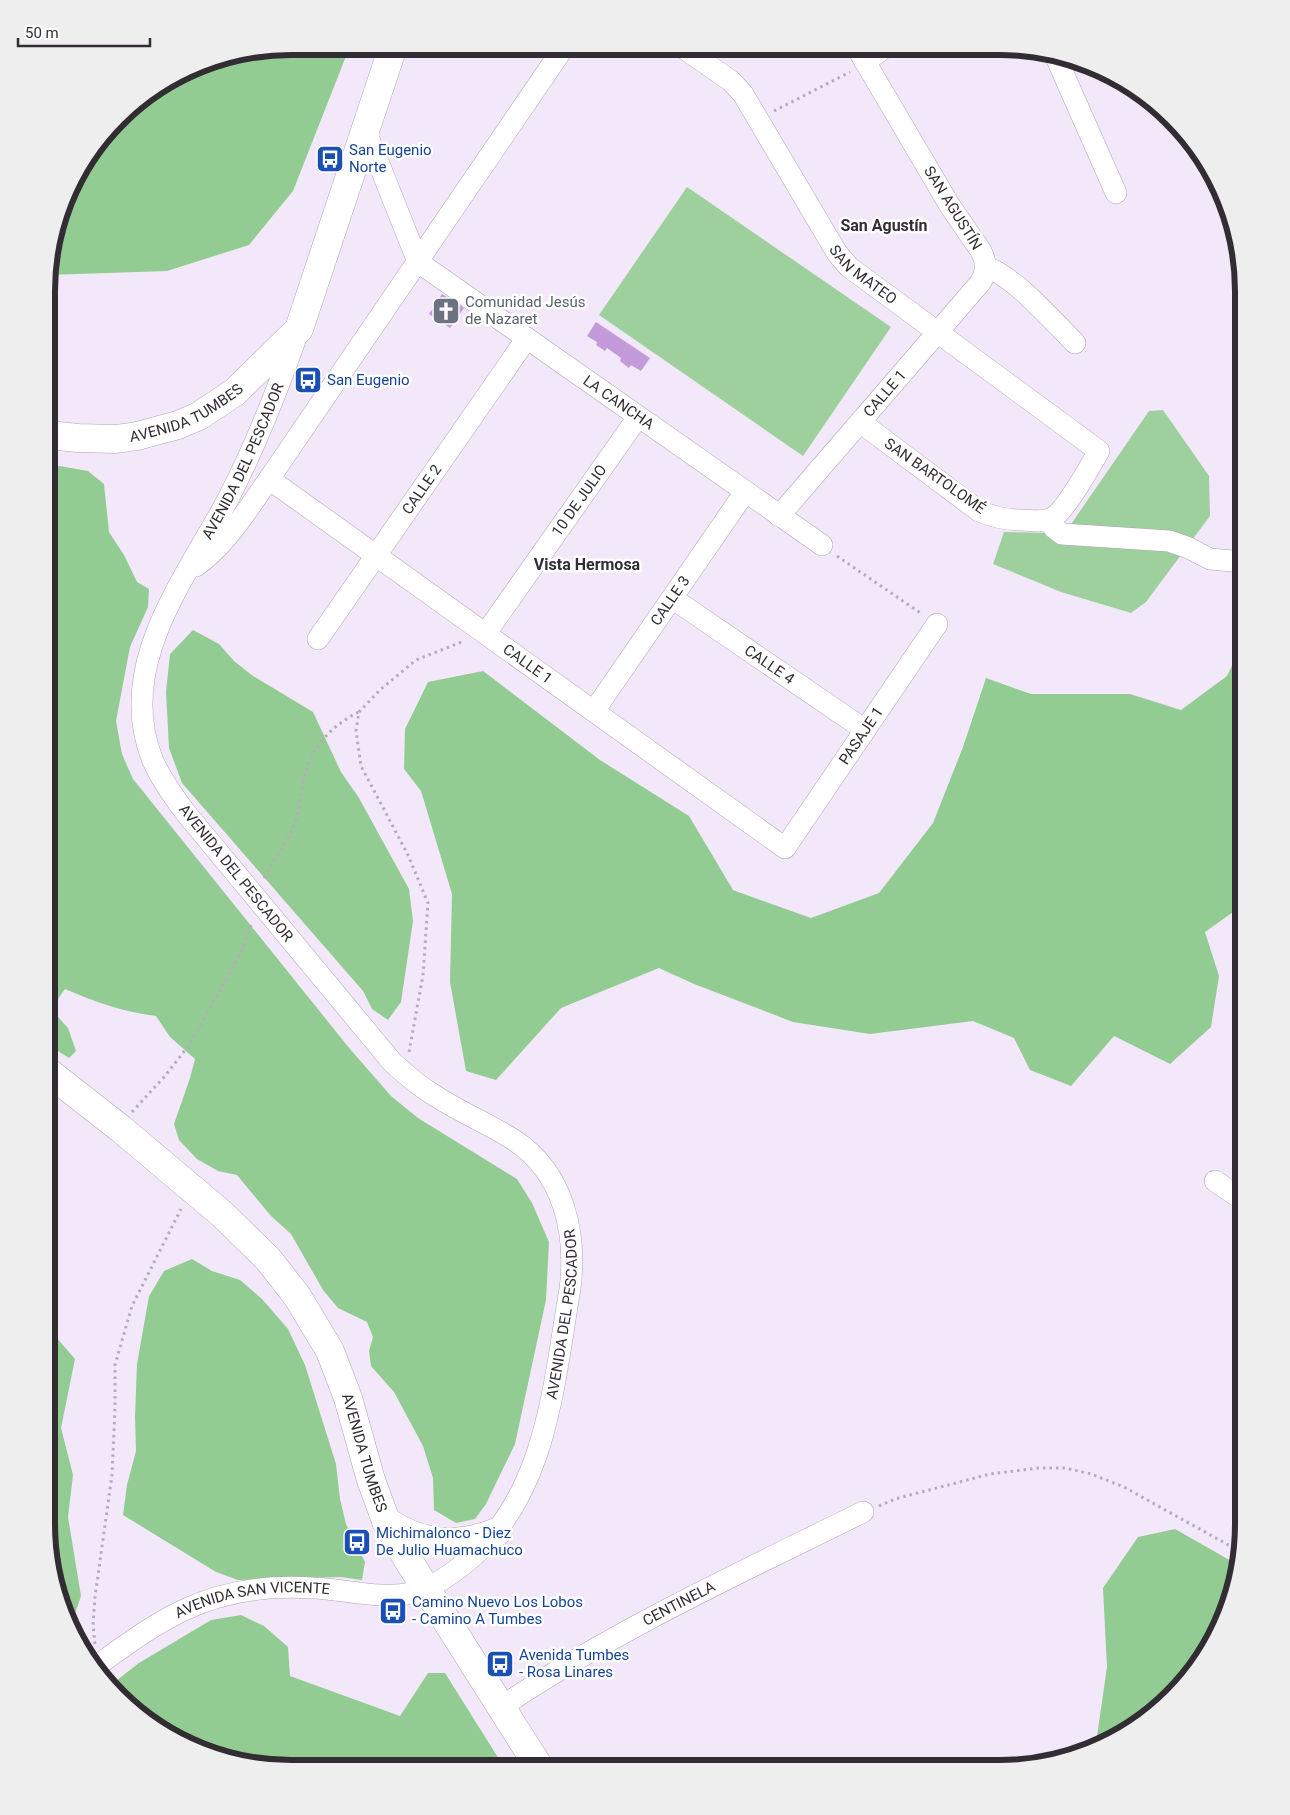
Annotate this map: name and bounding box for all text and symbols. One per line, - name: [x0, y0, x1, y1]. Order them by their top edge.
- scale bar: [18, 15, 150, 47]
- text: 50 m: [25, 24, 59, 42]
- place label: San Eugenio Norte: [349, 141, 432, 176]
- bus stop icon: San Eugenio Norte: [315, 144, 345, 174]
- street label: SAN AGUSTÍN: [920, 163, 986, 253]
- district label: San Agustín: [840, 216, 928, 235]
- street label: SAN MATEO: [825, 242, 900, 308]
- place label: Comunidad Jesús de Nazaret: [465, 293, 585, 328]
- church icon: Comunidad Jesús de Nazaret: [431, 296, 461, 326]
- bus stop icon: San Eugenio: [293, 365, 323, 395]
- street label: CALLE 1: [860, 366, 910, 421]
- place label: San Eugenio: [327, 371, 410, 389]
- street label: LA CANCHA: [580, 371, 658, 434]
- street label: AVENIDA TUMBES: [129, 380, 247, 446]
- street label: AVENIDA DEL PESCADOR: [198, 380, 288, 543]
- street label: SAN BARTOLOMÉ: [881, 434, 989, 518]
- street label: CALLE 2: [398, 461, 445, 518]
- street label: 10 DE JULIO: [548, 461, 611, 540]
- district label: Vista Hermosa: [534, 555, 641, 574]
- street label: CALLE 3: [647, 572, 693, 629]
- street label: CALLE 1: [499, 640, 556, 688]
- street label: CALLE 4: [741, 641, 798, 688]
- street label: PASAJE 1: [835, 703, 887, 768]
- street label: AVENIDA DEL PESCADOR: [175, 801, 297, 945]
- street label: AVENIDA DEL PESCADOR: [543, 1228, 581, 1401]
- street label: AVENIDA TUMBES: [338, 1390, 391, 1515]
- place label: Michimalonco - Diez De Julio Huamachuco: [376, 1524, 523, 1559]
- bus stop icon: Michimalonco - Diez De Julio Huamachuco: [342, 1527, 372, 1557]
- street label: CENTINELA: [640, 1577, 718, 1630]
- street label: AVENIDA SAN VICENTE: [172, 1578, 331, 1622]
- place label: Camino Nuevo Los Lobos - Camino A Tumbes: [412, 1593, 583, 1628]
- bus stop icon: Camino Nuevo Los Lobos - Camino A Tumbes: [378, 1596, 408, 1626]
- place label: Avenida Tumbes - Rosa Linares: [519, 1646, 629, 1681]
- bus stop icon: Avenida Tumbes - Rosa Linares: [485, 1649, 515, 1679]

